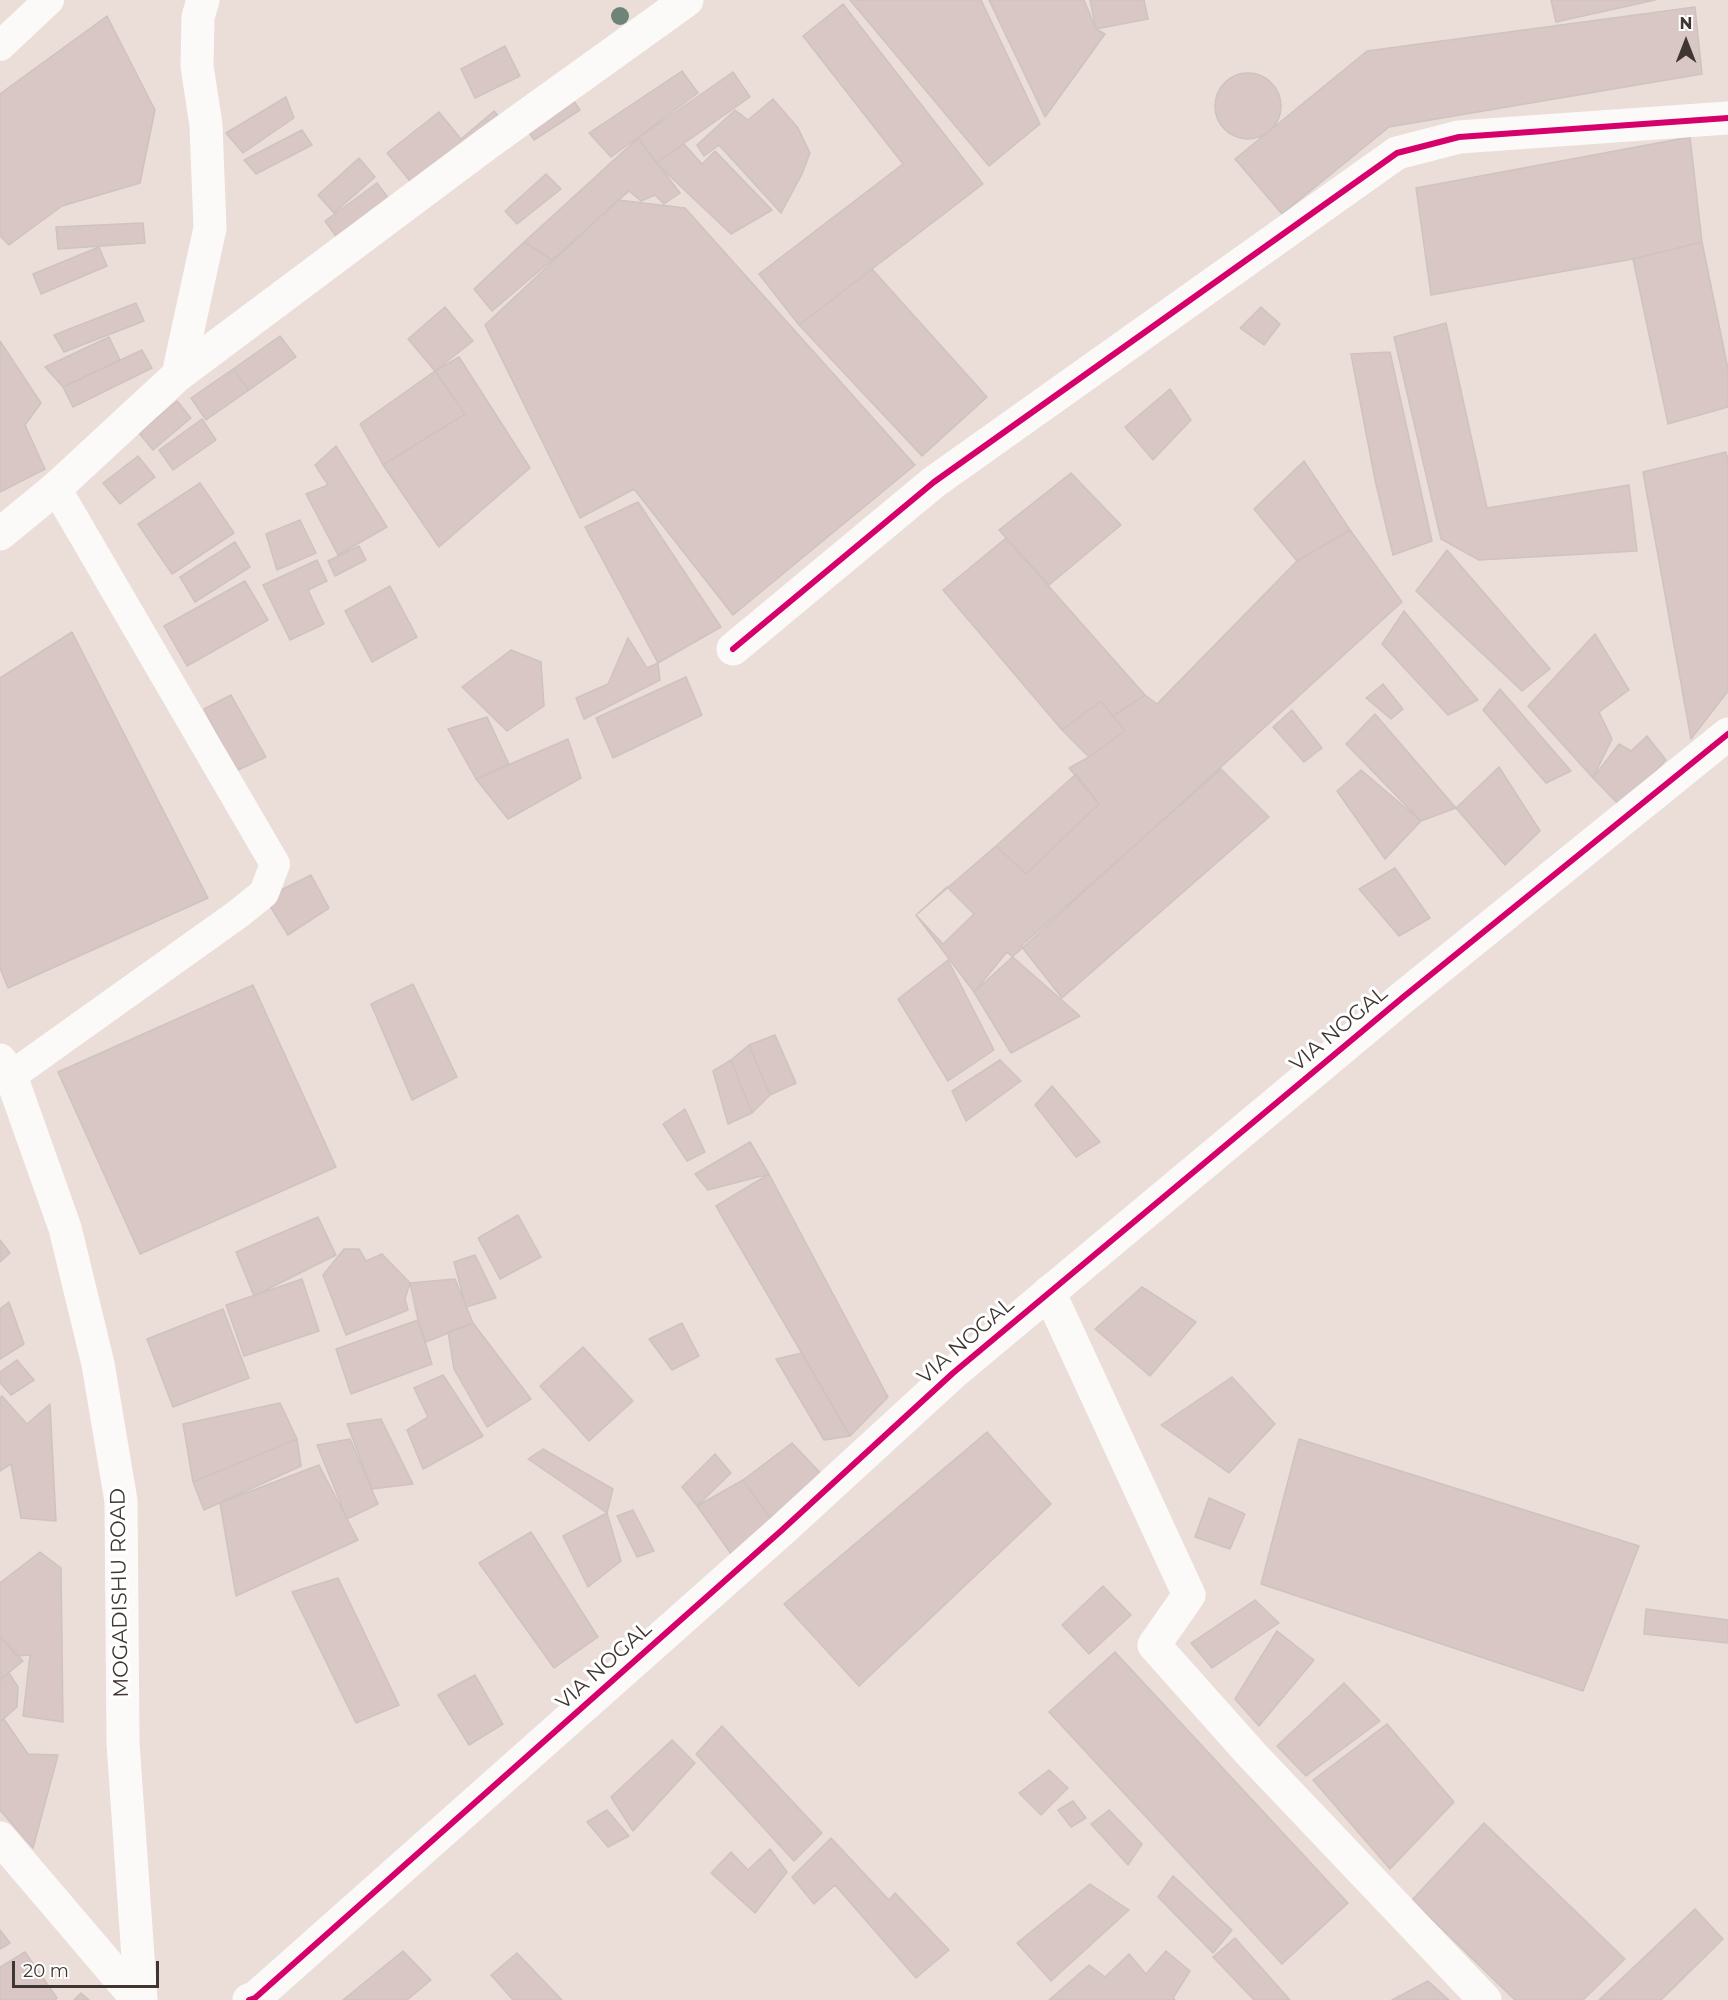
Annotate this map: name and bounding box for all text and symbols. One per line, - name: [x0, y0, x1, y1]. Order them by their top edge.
- north arrow: [1656, 12, 1716, 72]
- text: N: [1680, 14, 1692, 33]
- street label: VIA NOGAL: [1285, 981, 1393, 1077]
- street label: VIA NOGAL: [913, 1292, 1019, 1390]
- street label: MOGADISHU ROAD: [106, 1488, 134, 1698]
- street label: VIA NOGAL: [551, 1617, 657, 1715]
- scale bar: [15, 1949, 162, 1987]
- text: 20 m: [23, 1960, 69, 1982]

